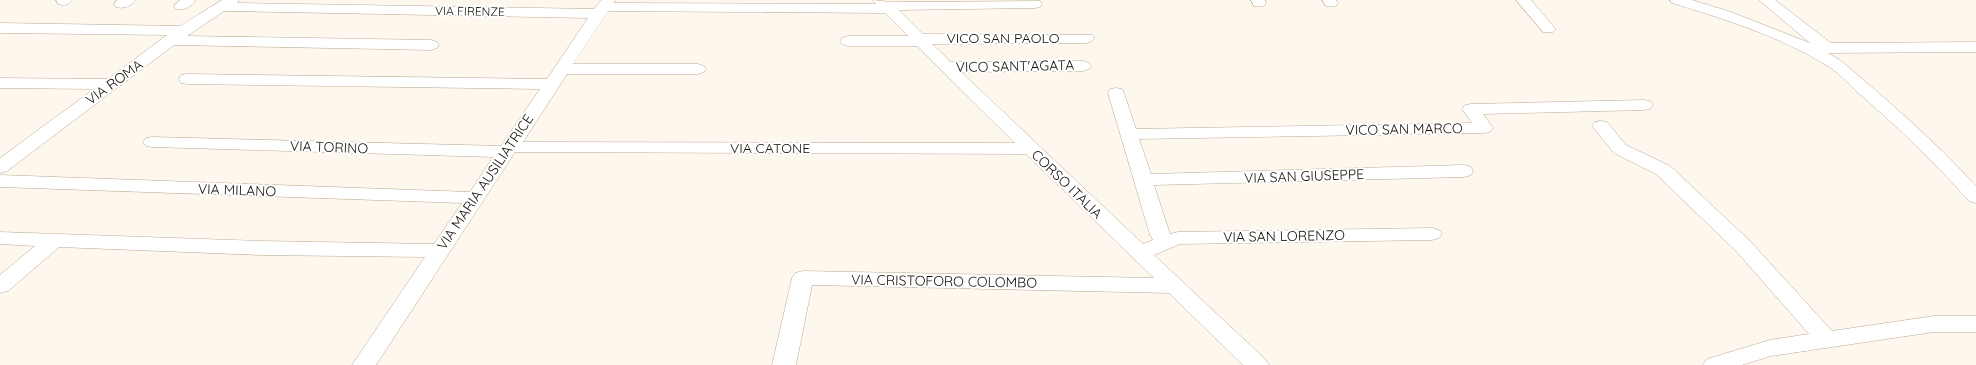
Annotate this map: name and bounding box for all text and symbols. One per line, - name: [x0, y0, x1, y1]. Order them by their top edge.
- street label: VIA FIRENZE: [435, 3, 505, 19]
- street label: VICO SAN PAOLO: [947, 29, 1060, 47]
- street label: VIA ROMA: [82, 55, 146, 109]
- street label: VICO SANT'AGATA: [956, 56, 1074, 76]
- street label: VIA MARIA AUSILIATRICE: [433, 111, 537, 253]
- street label: VICO SAN MARCO: [1345, 119, 1463, 139]
- street label: VIA TORINO: [290, 137, 369, 157]
- street label: VIA CATONE: [730, 139, 810, 157]
- street label: CORSO ITALIA: [1028, 146, 1106, 222]
- street label: VIA SAN GIUSEPPE: [1244, 165, 1364, 187]
- street label: VIA MILANO: [198, 180, 277, 200]
- street label: VIA SAN LORENZO: [1223, 226, 1345, 246]
- street label: VIA CRISTOFORO COLOMBO: [851, 270, 1037, 292]

